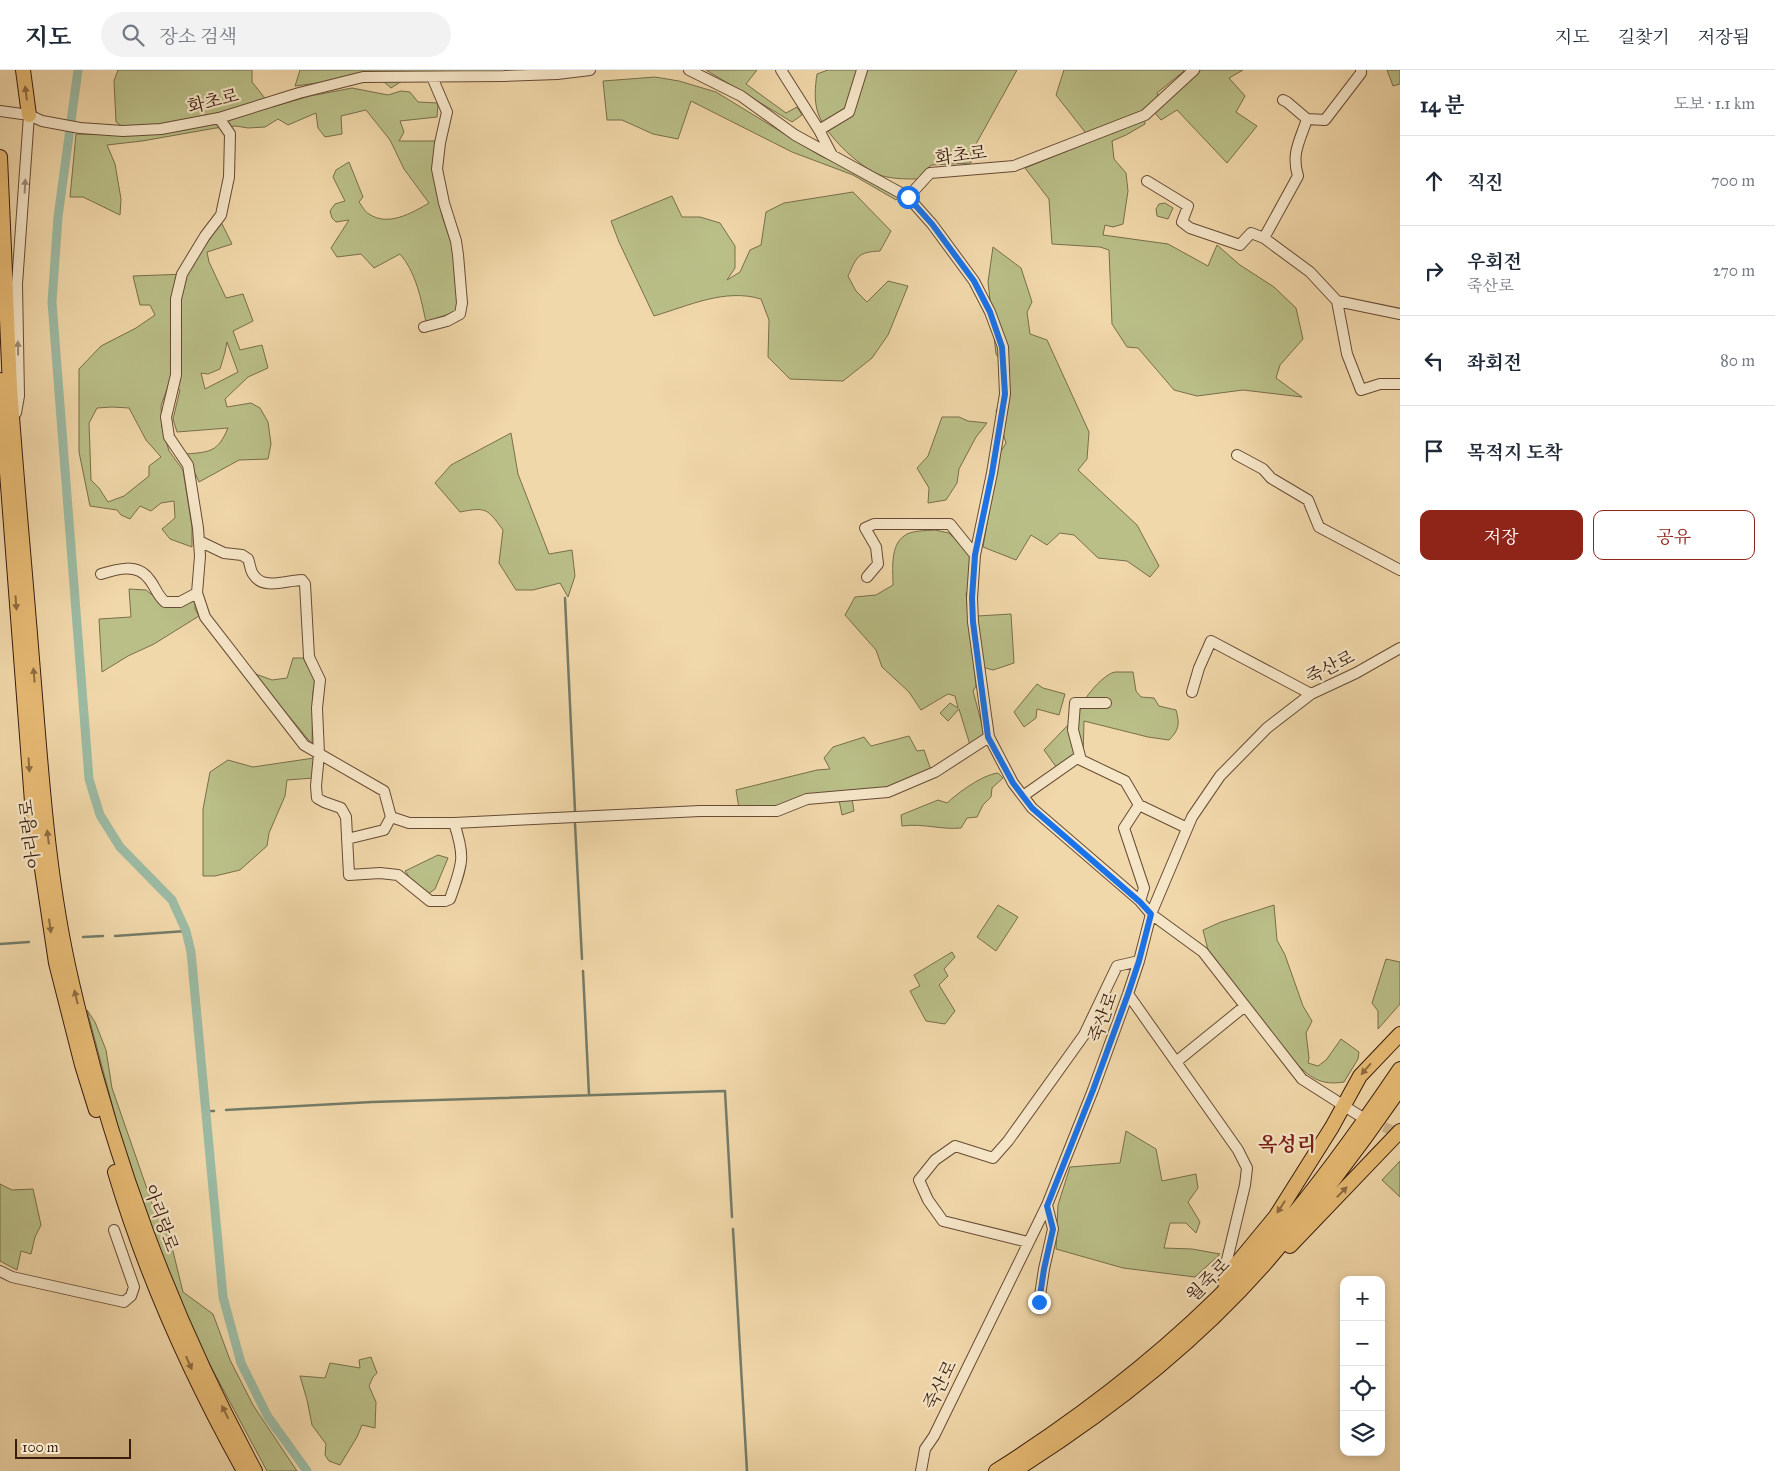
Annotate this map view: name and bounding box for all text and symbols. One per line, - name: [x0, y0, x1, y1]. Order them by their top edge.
- search box: [101, 12, 451, 57]
- icon: search: [119, 21, 147, 49]
- text: 지도: [25, 22, 71, 52]
- text: 장소 검색: [159, 25, 237, 48]
- text: 지도: [1555, 26, 1590, 48]
- text: 길찾기: [1618, 26, 1670, 48]
- text: 저장됨: [1698, 26, 1750, 48]
- one-way arrow: [22, 84, 30, 100]
- street label: 화초로: [185, 84, 241, 118]
- text: 14 분: [1420, 92, 1465, 118]
- text: 도보 · 1.1 km: [1673, 94, 1755, 113]
- street label: 화초로: [934, 141, 988, 169]
- icon: ahead: [1420, 167, 1448, 195]
- text: 직진: [1467, 171, 1504, 194]
- text: 700 m: [1711, 171, 1755, 190]
- one-way arrow: [21, 178, 29, 194]
- route start: [897, 186, 920, 209]
- text: 우회전: [1467, 250, 1522, 273]
- icon: right: [1420, 257, 1448, 285]
- text: 270 m: [1713, 261, 1755, 280]
- text: 죽산로: [1467, 276, 1513, 295]
- one-way arrow: [14, 340, 22, 356]
- icon: left: [1420, 347, 1448, 375]
- text: 좌회전: [1467, 351, 1522, 374]
- text: 80 m: [1720, 351, 1755, 370]
- icon: arrive: [1420, 437, 1448, 465]
- text: 목적지 도착: [1467, 441, 1563, 464]
- button: 저장: [1420, 510, 1583, 560]
- button: 공유: [1593, 510, 1755, 560]
- one-way arrow: [13, 595, 21, 611]
- street label: 죽산로: [1302, 645, 1358, 689]
- one-way arrow: [29, 667, 37, 683]
- one-way arrow: [25, 757, 33, 773]
- street label: 아리랑로: [15, 798, 45, 870]
- one-way arrow: [44, 828, 52, 844]
- one-way arrow: [46, 918, 54, 934]
- one-way arrow: [71, 989, 79, 1004]
- street label: 죽산로: [1084, 989, 1122, 1045]
- one-way arrow: [1360, 1062, 1372, 1074]
- district label: 옥성리: [1258, 1132, 1316, 1156]
- street label: 아리랑로: [139, 1182, 183, 1254]
- one-way arrow: [1336, 1186, 1348, 1198]
- one-way arrow: [1277, 1200, 1286, 1214]
- street label: 월죽로: [1182, 1254, 1234, 1306]
- map controls: [1340, 1276, 1385, 1456]
- button: +: [1340, 1276, 1385, 1321]
- route end: [1028, 1291, 1051, 1314]
- button: −: [1340, 1321, 1385, 1366]
- one-way arrow: [185, 1356, 193, 1370]
- street label: 죽산로: [919, 1357, 961, 1413]
- button: locate: [1340, 1366, 1385, 1411]
- one-way arrow: [220, 1405, 228, 1419]
- button: layers: [1340, 1411, 1385, 1456]
- scale bar: [15, 1436, 131, 1459]
- text: 100 m: [22, 1439, 59, 1456]

